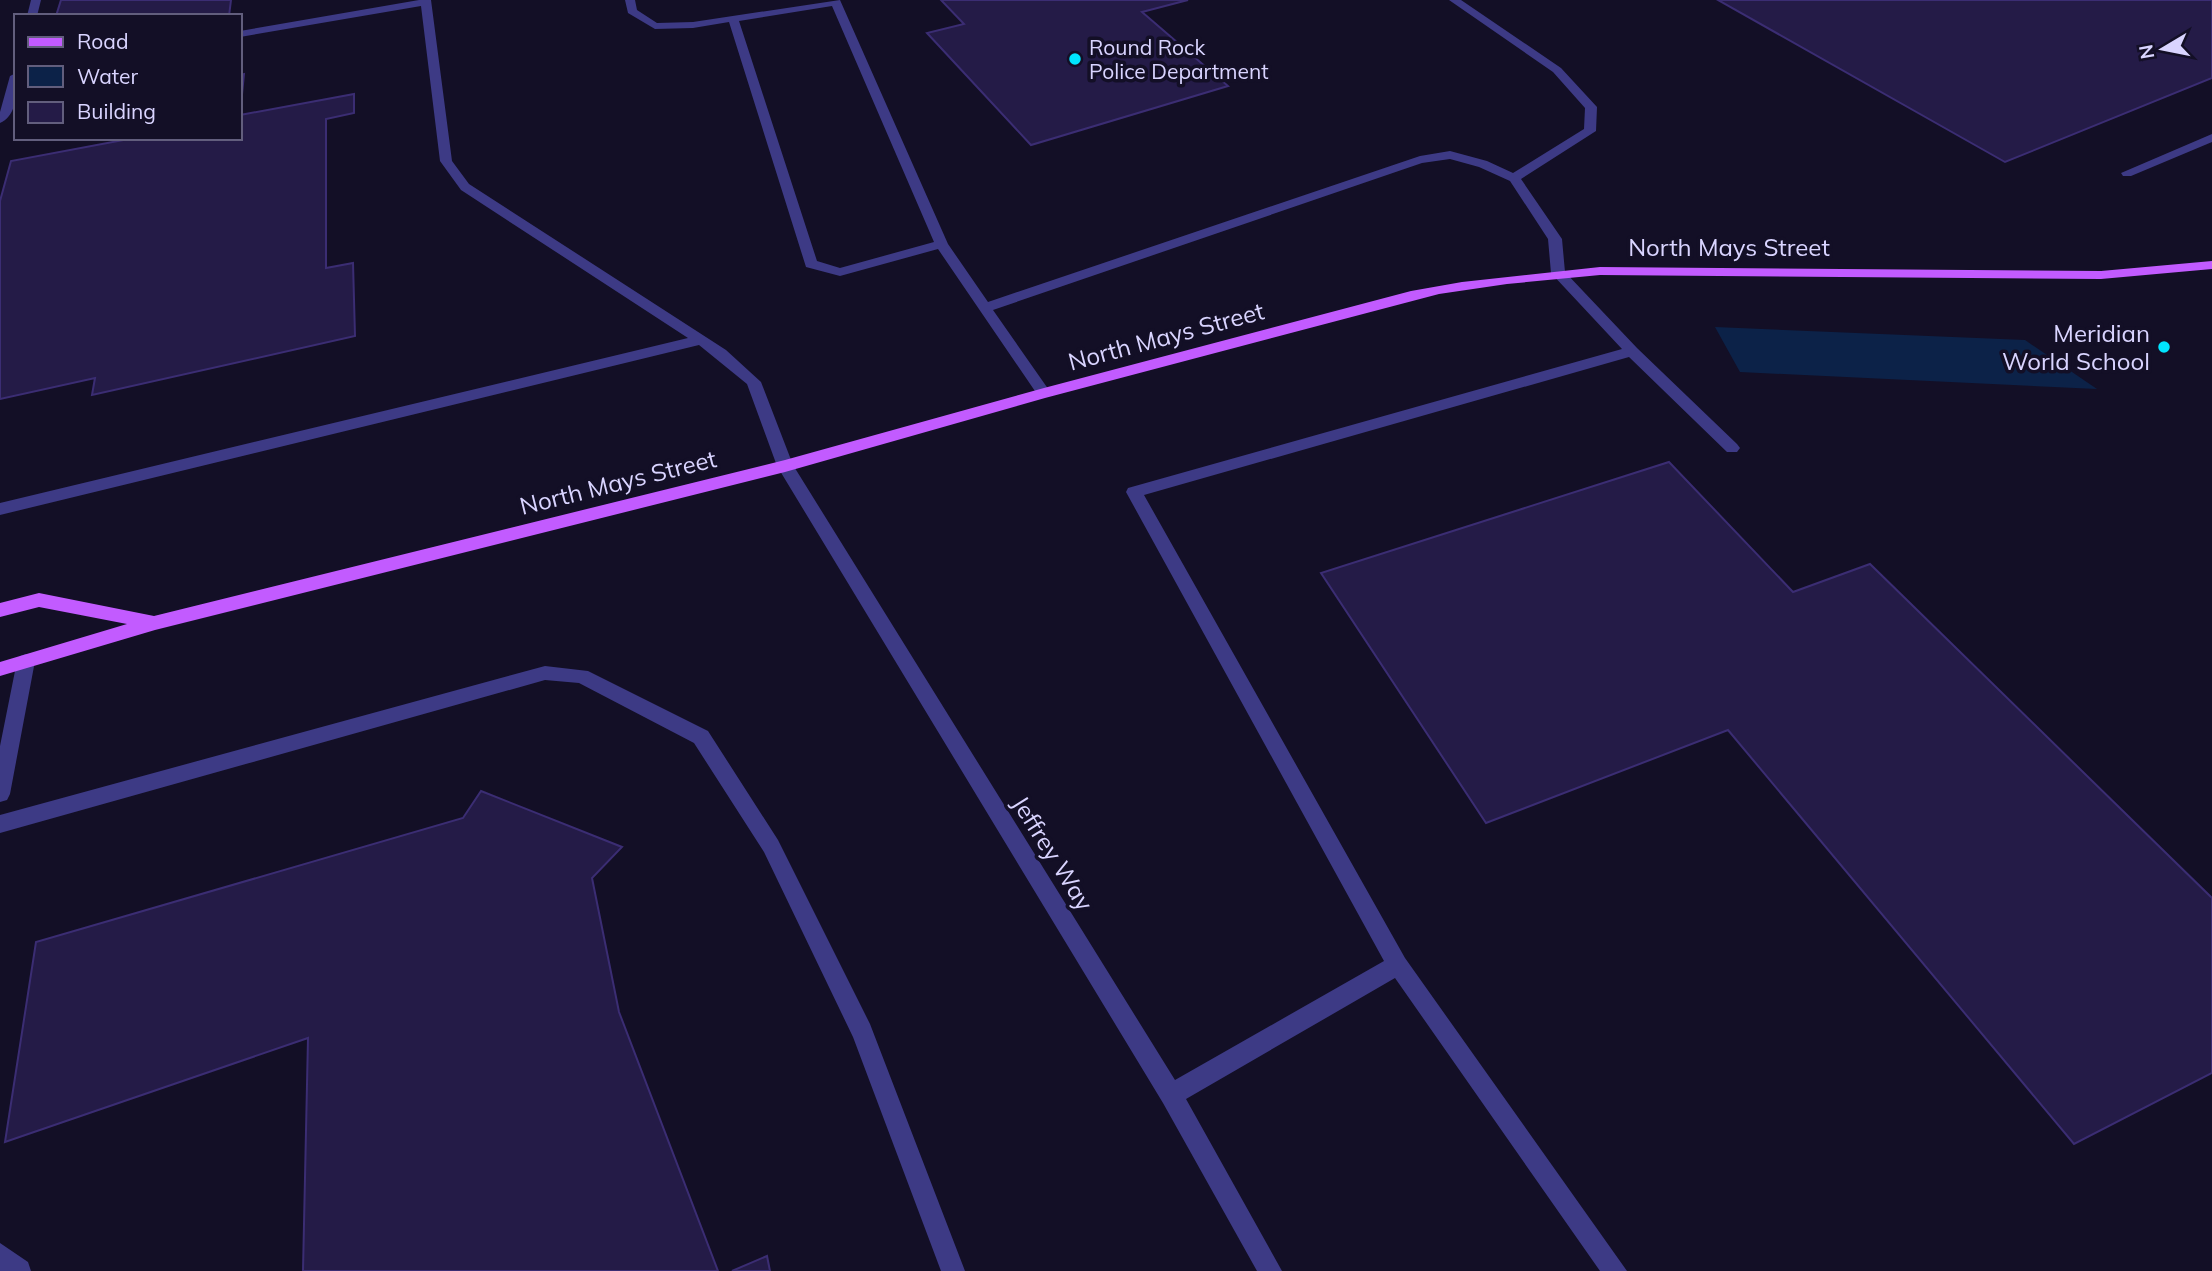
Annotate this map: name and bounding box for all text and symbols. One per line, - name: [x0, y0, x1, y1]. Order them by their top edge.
- legend: [14, 14, 242, 140]
- north arrow: [2128, 14, 2198, 84]
- text: Road: [77, 28, 128, 54]
- place label: Round Rock Police Department: [1089, 34, 1269, 84]
- text: N: [2133, 43, 2159, 61]
- marker: Round Rock Police Department: [1067, 51, 1083, 67]
- text: Water: [77, 63, 138, 89]
- text: Building: [77, 98, 156, 124]
- street label: North Mays Street: [1628, 232, 1830, 262]
- street label: North Mays Street: [1065, 295, 1267, 377]
- place label: Meridian World School: [2002, 318, 2150, 376]
- marker: Meridian World School: [2156, 339, 2172, 355]
- street label: North Mays Street: [517, 443, 719, 521]
- street label: Jeffrey Way: [1006, 790, 1100, 916]

